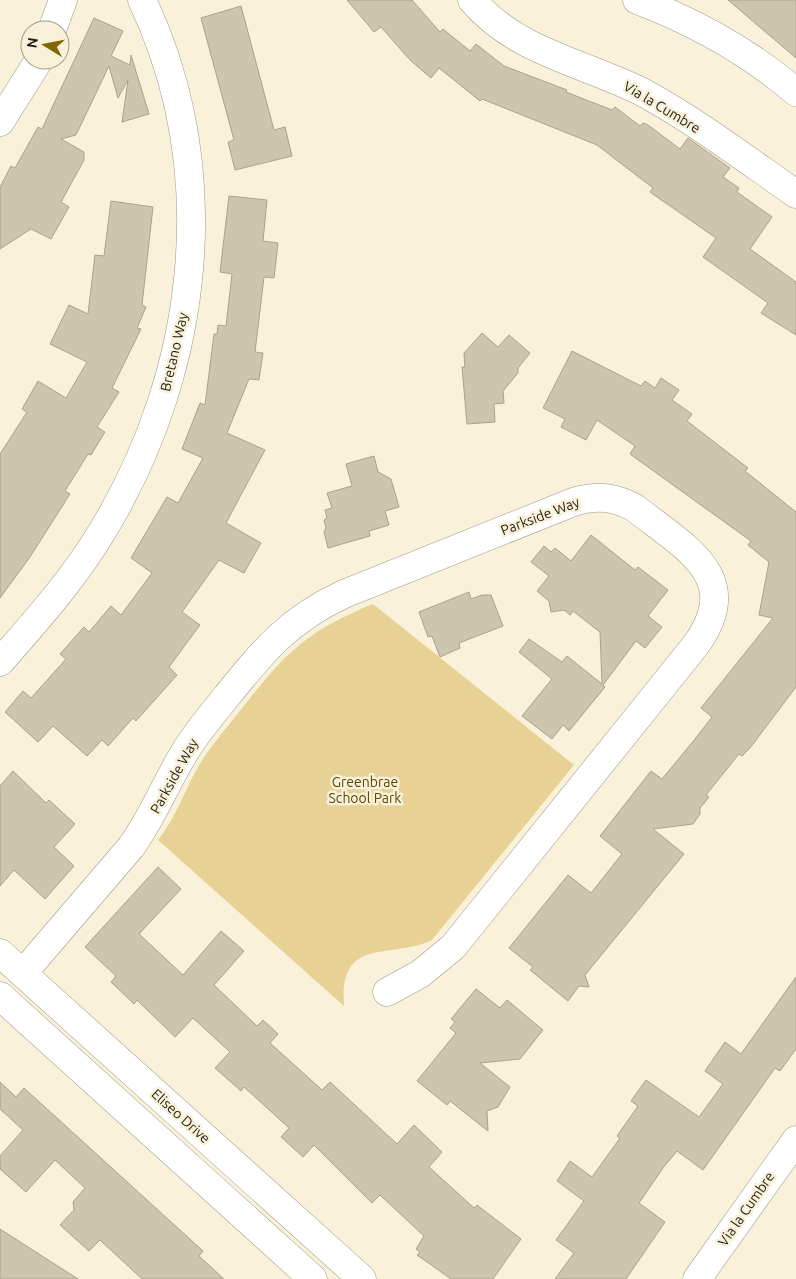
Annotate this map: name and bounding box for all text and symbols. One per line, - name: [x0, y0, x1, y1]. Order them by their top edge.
- north arrow: [20, 20, 70, 70]
- text: N: [23, 36, 41, 49]
- street label: Via la Cumbre: [621, 78, 703, 136]
- street label: Bretano Way: [157, 311, 191, 393]
- street label: Parkside Way: [498, 494, 582, 538]
- street label: Parkside Way: [147, 736, 201, 816]
- park label: Greenbrae School Park: [329, 774, 401, 806]
- street label: Eliseo Drive: [148, 1086, 214, 1146]
- street label: Via la Cumbre: [715, 1169, 777, 1249]

